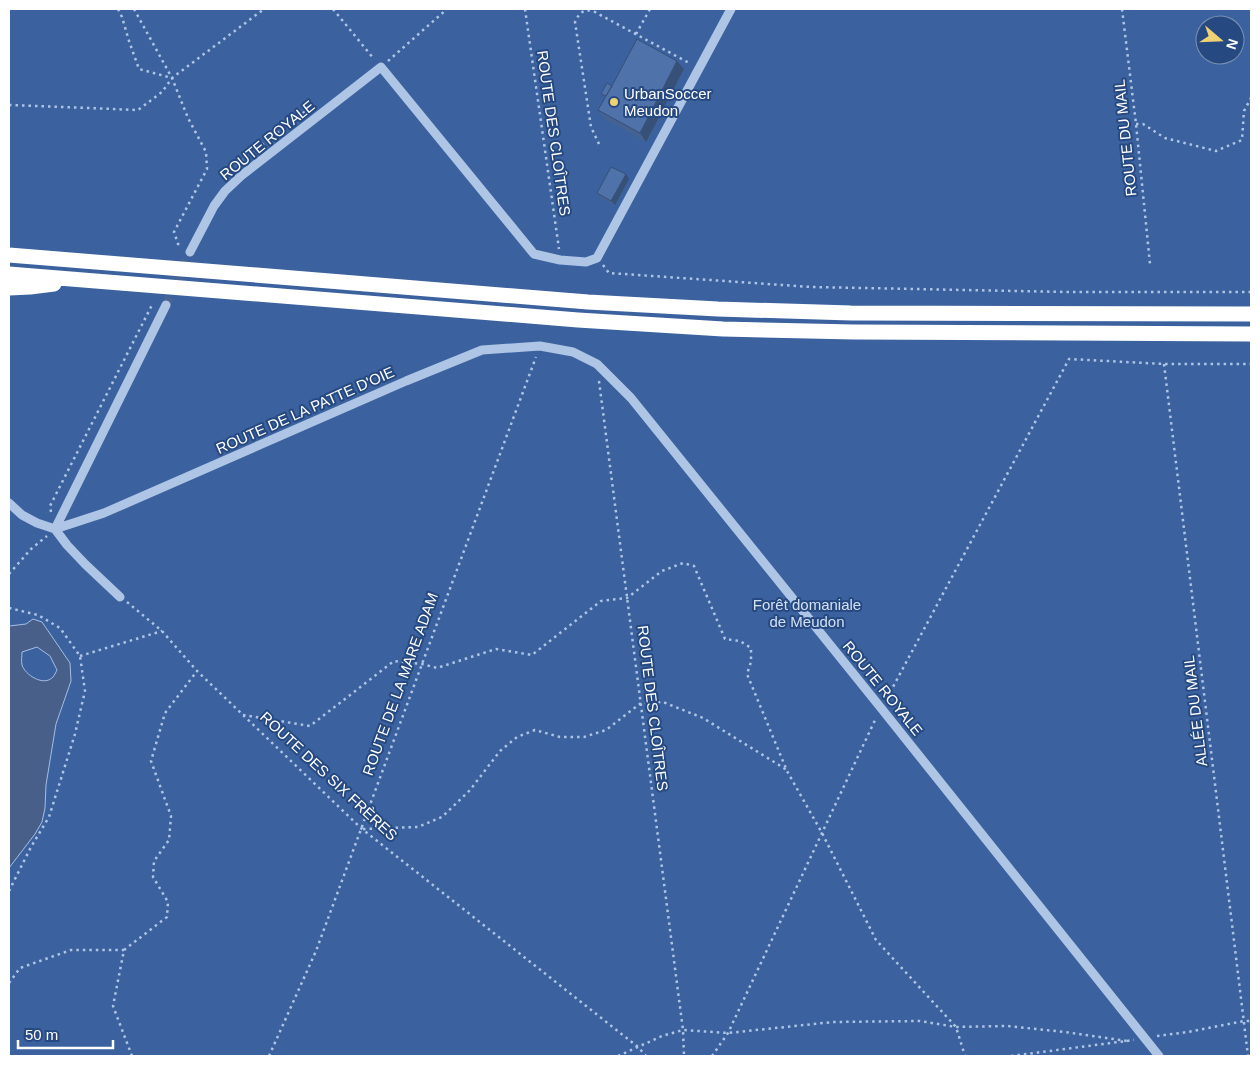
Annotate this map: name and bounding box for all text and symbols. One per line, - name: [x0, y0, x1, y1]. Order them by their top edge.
- north arrow: [1195, 15, 1245, 65]
- text: N: [1223, 37, 1242, 52]
- street label: ROUTE DES CLOÎTRES: [534, 49, 574, 217]
- street label: ROUTE DU MAIL: [1110, 79, 1140, 197]
- place label: UrbanSoccer Meudon: [624, 85, 712, 119]
- marker: UrbanSoccer Meudon: [608, 96, 620, 108]
- street label: ROUTE ROYALE: [216, 97, 318, 183]
- street label: ROUTE DE LA PATTE D'OIE: [213, 363, 397, 457]
- street label: ROUTE DE LA MARE ADAM: [359, 590, 441, 778]
- park label: Forêt domaniale de Meudon: [753, 596, 861, 630]
- street label: ROUTE DES CLOÎTRES: [634, 624, 672, 792]
- street label: ROUTE ROYALE: [840, 637, 926, 739]
- street label: ALLÉE DU MAIL: [1180, 655, 1210, 767]
- street label: ROUTE DES SIX FRÈRES: [257, 708, 401, 844]
- scale bar: [18, 1018, 112, 1050]
- text: 50 m: [25, 1026, 58, 1043]

